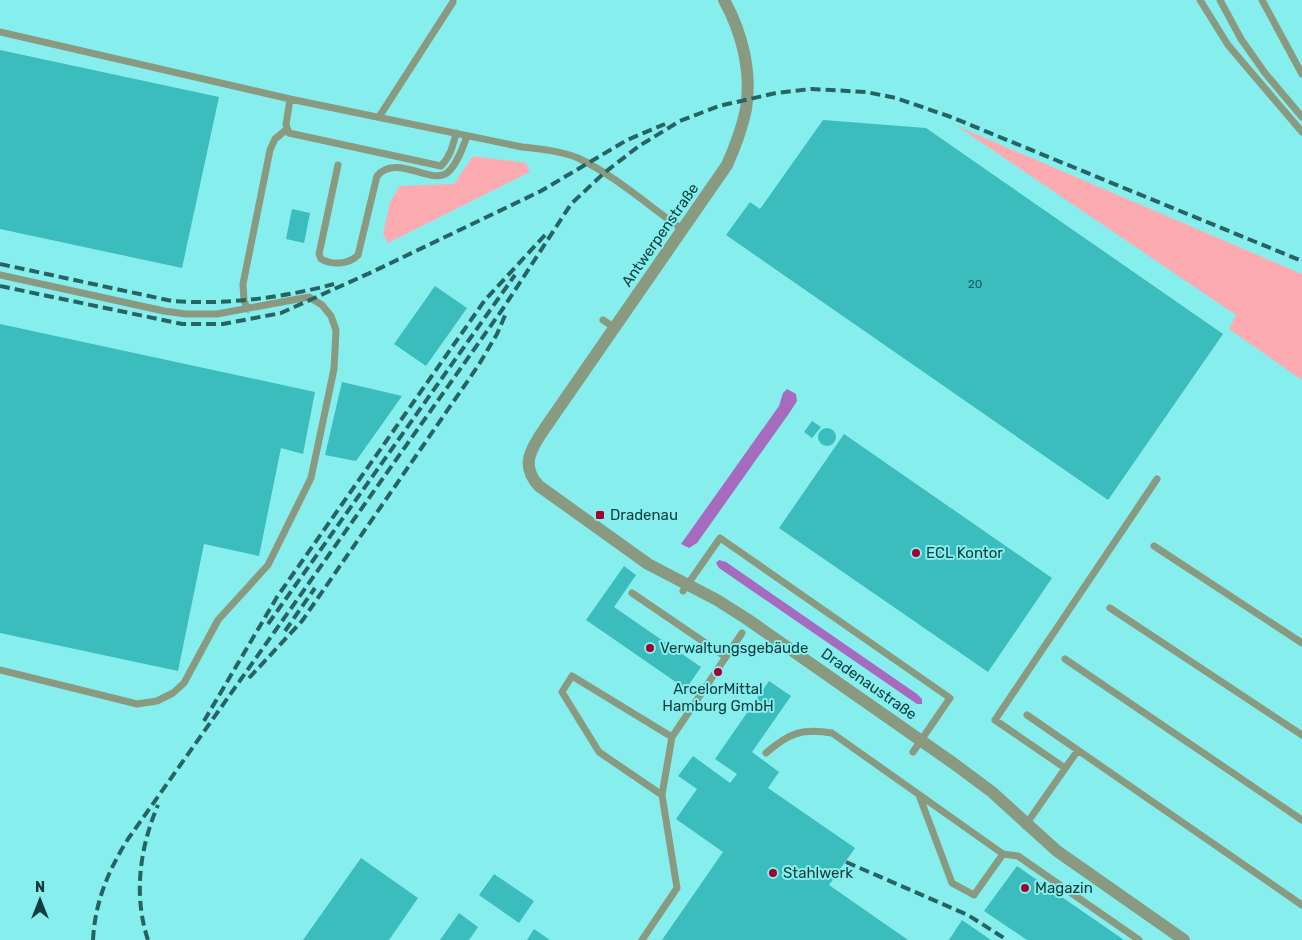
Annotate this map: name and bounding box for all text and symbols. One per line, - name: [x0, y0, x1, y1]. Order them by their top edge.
- street label: Antwerpenstraße: [618, 180, 702, 290]
- house number: 20: [968, 277, 982, 291]
- place label: Dradenau: [610, 506, 678, 524]
- marker: Dradenau: [594, 509, 606, 521]
- place label: ECL Kontor: [926, 544, 1003, 562]
- marker: ECL Kontor: [910, 547, 922, 559]
- place label: Verwaltungsgebäude: [660, 639, 808, 657]
- marker: Verwaltungsgebäude: [644, 642, 656, 654]
- street label: Dradenaustraße: [818, 644, 920, 724]
- marker: ArcelorMittal Hamburg GmbH: [712, 666, 724, 678]
- place label: ArcelorMittal Hamburg GmbH: [662, 680, 774, 715]
- place label: Stahlwerk: [783, 864, 853, 882]
- marker: Stahlwerk: [767, 867, 779, 879]
- north arrow: [15, 875, 65, 925]
- text: N: [35, 879, 45, 896]
- place label: Magazin: [1035, 879, 1093, 897]
- marker: Magazin: [1019, 882, 1031, 894]

